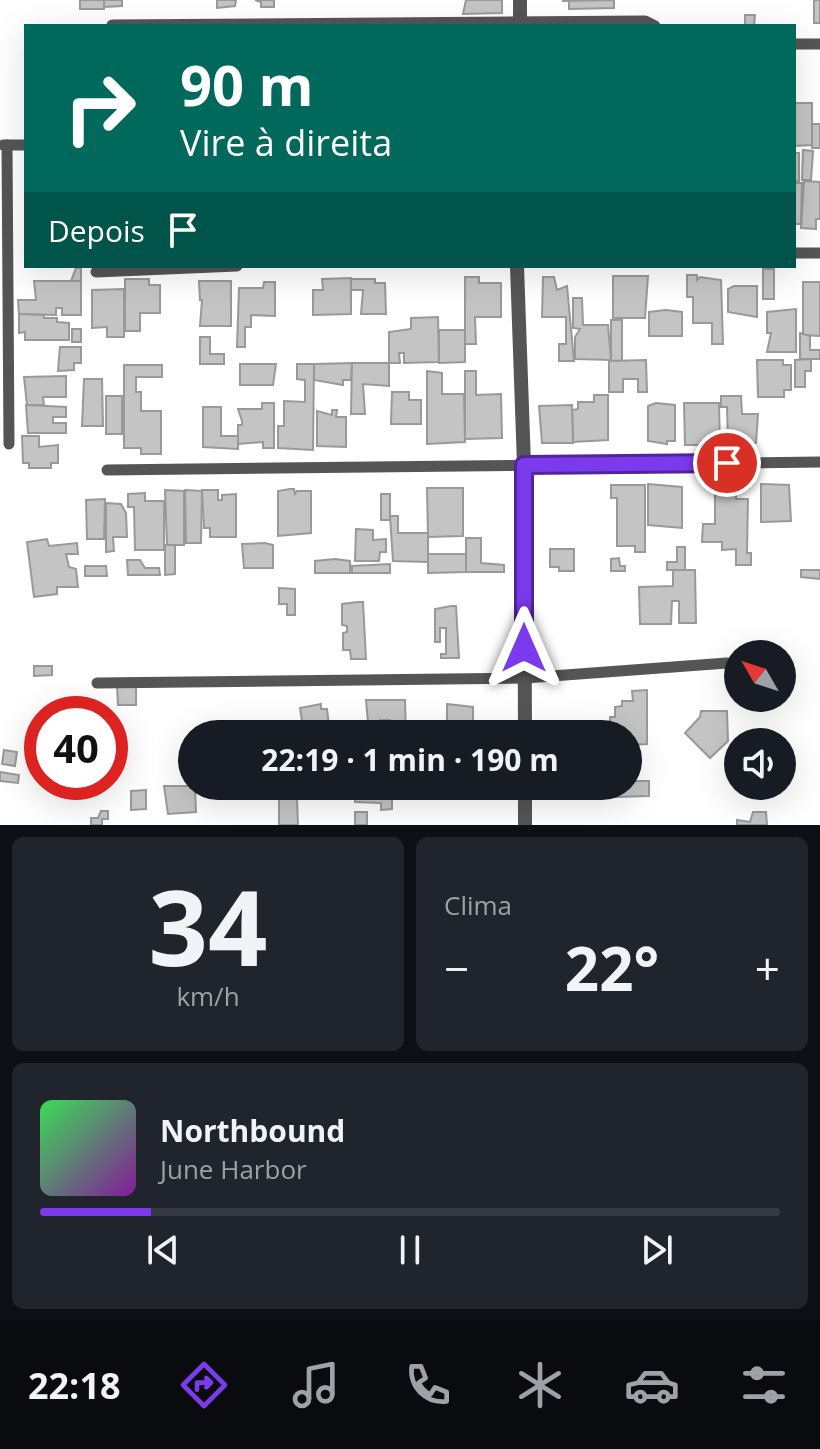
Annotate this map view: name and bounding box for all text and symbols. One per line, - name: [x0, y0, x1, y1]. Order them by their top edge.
- text: 90 m: [180, 46, 314, 122]
- icon: right: [48, 56, 152, 160]
- text: Vire à direita: [180, 118, 392, 167]
- icon: arrive: [161, 208, 205, 252]
- text: Depois: [48, 210, 145, 251]
- pin: [693, 429, 761, 497]
- icon: arrive: [705, 441, 749, 485]
- position arrow: [482, 606, 566, 690]
- north arrow: [724, 640, 796, 712]
- map controls: [724, 640, 796, 800]
- speed limit sign: 40: [24, 696, 128, 800]
- button: sound: [724, 728, 796, 800]
- text: 22:19 · 1 min · 190 m: [261, 739, 559, 780]
- text: 34: [149, 855, 267, 996]
- text: Clima: [444, 887, 512, 923]
- text: 22°: [565, 927, 659, 1009]
- text: −: [444, 938, 469, 998]
- text: +: [755, 938, 780, 998]
- text: km/h: [176, 978, 240, 1014]
- text: Northbound: [160, 1110, 345, 1151]
- text: June Harbor: [160, 1151, 307, 1187]
- icon: previous: [141, 1228, 185, 1272]
- icon: pause: [388, 1228, 432, 1272]
- icon: next: [635, 1228, 679, 1272]
- icon: directions: [176, 1357, 232, 1413]
- icon: music: [288, 1357, 344, 1413]
- icon: phone: [400, 1357, 456, 1413]
- icon: climate: [512, 1357, 568, 1413]
- icon: car: [624, 1357, 680, 1413]
- icon: filters: [736, 1357, 792, 1413]
- text: 22:18: [28, 1361, 121, 1410]

